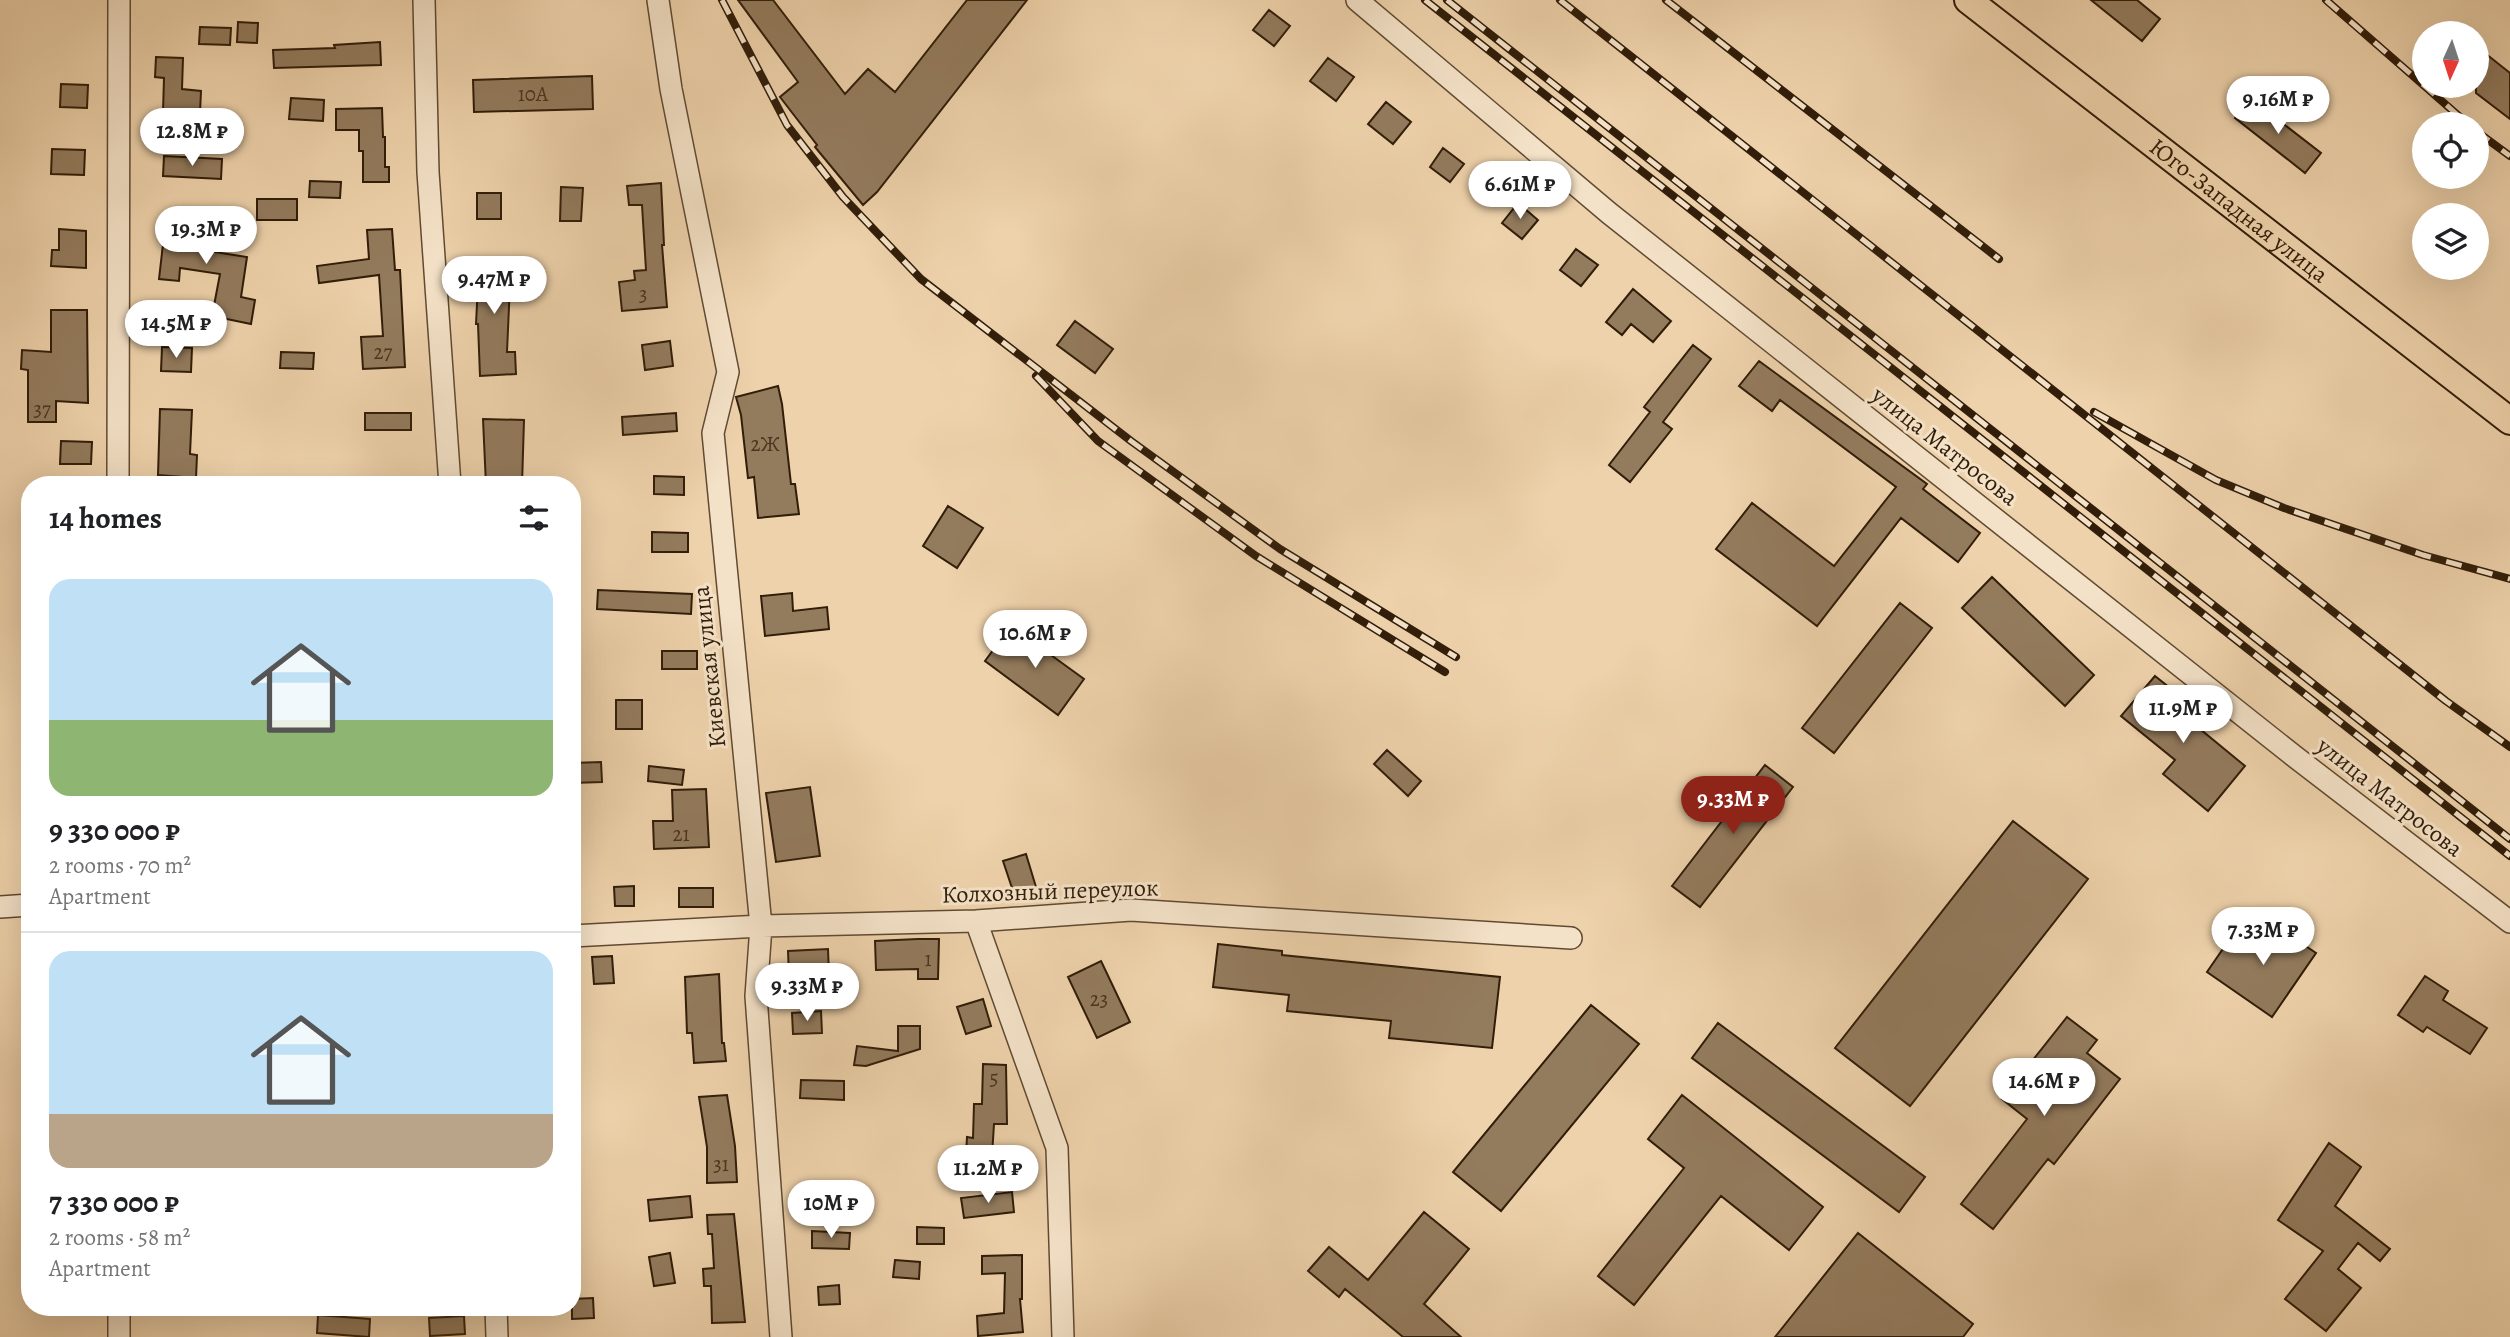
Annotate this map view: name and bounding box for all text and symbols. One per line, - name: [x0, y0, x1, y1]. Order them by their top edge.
- north arrow: [2412, 21, 2488, 98]
- map controls: [2412, 21, 2489, 280]
- pin: 9.16M ₽: [2213, 76, 2343, 136]
- house number: 10А: [518, 80, 549, 108]
- text: 9.16M ₽: [2243, 83, 2313, 114]
- pin: 12.8M ₽: [127, 108, 257, 168]
- button: locate: [2412, 112, 2489, 189]
- text: 12.8M ₽: [156, 115, 228, 146]
- street label: Юго-Западная улица: [2143, 131, 2335, 290]
- pin: 6.61M ₽: [1455, 162, 1585, 221]
- text: 6.61M ₽: [1484, 168, 1556, 199]
- button: layers: [2412, 203, 2489, 280]
- pin: 19.3M ₽: [141, 206, 271, 266]
- text: 19.3M ₽: [171, 213, 241, 244]
- pin: 9.47M ₽: [429, 256, 559, 316]
- text: 9.47M ₽: [458, 263, 530, 294]
- house number: 3: [639, 280, 647, 308]
- pin: 14.5M ₽: [111, 300, 241, 360]
- text: 14.5M ₽: [141, 307, 211, 338]
- house number: 27: [374, 338, 393, 366]
- street label: улица Матросова: [1865, 378, 2025, 513]
- house number: 37: [33, 395, 51, 423]
- house number: 2Ж: [750, 430, 780, 458]
- text: 14 homes: [49, 498, 162, 538]
- icon: filters: [515, 499, 553, 537]
- street label: Киевская улица: [685, 584, 733, 750]
- pin: 10.6M ₽: [970, 610, 1100, 670]
- text: 10.6M ₽: [999, 617, 1071, 648]
- icon: home: [238, 625, 364, 751]
- pin: 11.9M ₽: [2118, 686, 2248, 745]
- text: 11.9M ₽: [2149, 692, 2217, 723]
- street label: улица Матросова: [2310, 729, 2470, 864]
- pin: 9.33M ₽: [1668, 776, 1798, 836]
- text: 9.33M ₽: [1697, 783, 1769, 814]
- text: 9 330 000 ₽: [49, 810, 180, 850]
- house number: 21: [672, 820, 690, 848]
- text: 2 rooms · 70 m²: [49, 850, 191, 881]
- street label: Колхозный переулок: [941, 871, 1159, 911]
- text: Apartment: [49, 881, 151, 912]
- pin: 7.33M ₽: [2198, 908, 2328, 967]
- text: 7.33M ₽: [2228, 914, 2298, 945]
- house number: 1: [924, 945, 932, 973]
- pin: 9.33M ₽: [742, 964, 872, 1023]
- text: 9.33M ₽: [771, 970, 843, 1001]
- house number: 23: [1090, 985, 1108, 1013]
- icon: home: [238, 997, 364, 1123]
- pin: 14.6M ₽: [1979, 1058, 2109, 1118]
- house number: 5: [989, 1064, 999, 1092]
- text: 14.6M ₽: [2008, 1065, 2080, 1096]
- pin: 11.2M ₽: [923, 1146, 1053, 1205]
- house number: 31: [713, 1150, 729, 1178]
- text: 11.2M ₽: [954, 1152, 1022, 1183]
- pin: 10M ₽: [782, 1180, 880, 1240]
- text: 7 330 000 ₽: [49, 1182, 179, 1222]
- text: 10M ₽: [804, 1187, 858, 1218]
- text: 2 rooms · 58 m²: [49, 1222, 190, 1253]
- text: Apartment: [49, 1253, 151, 1284]

